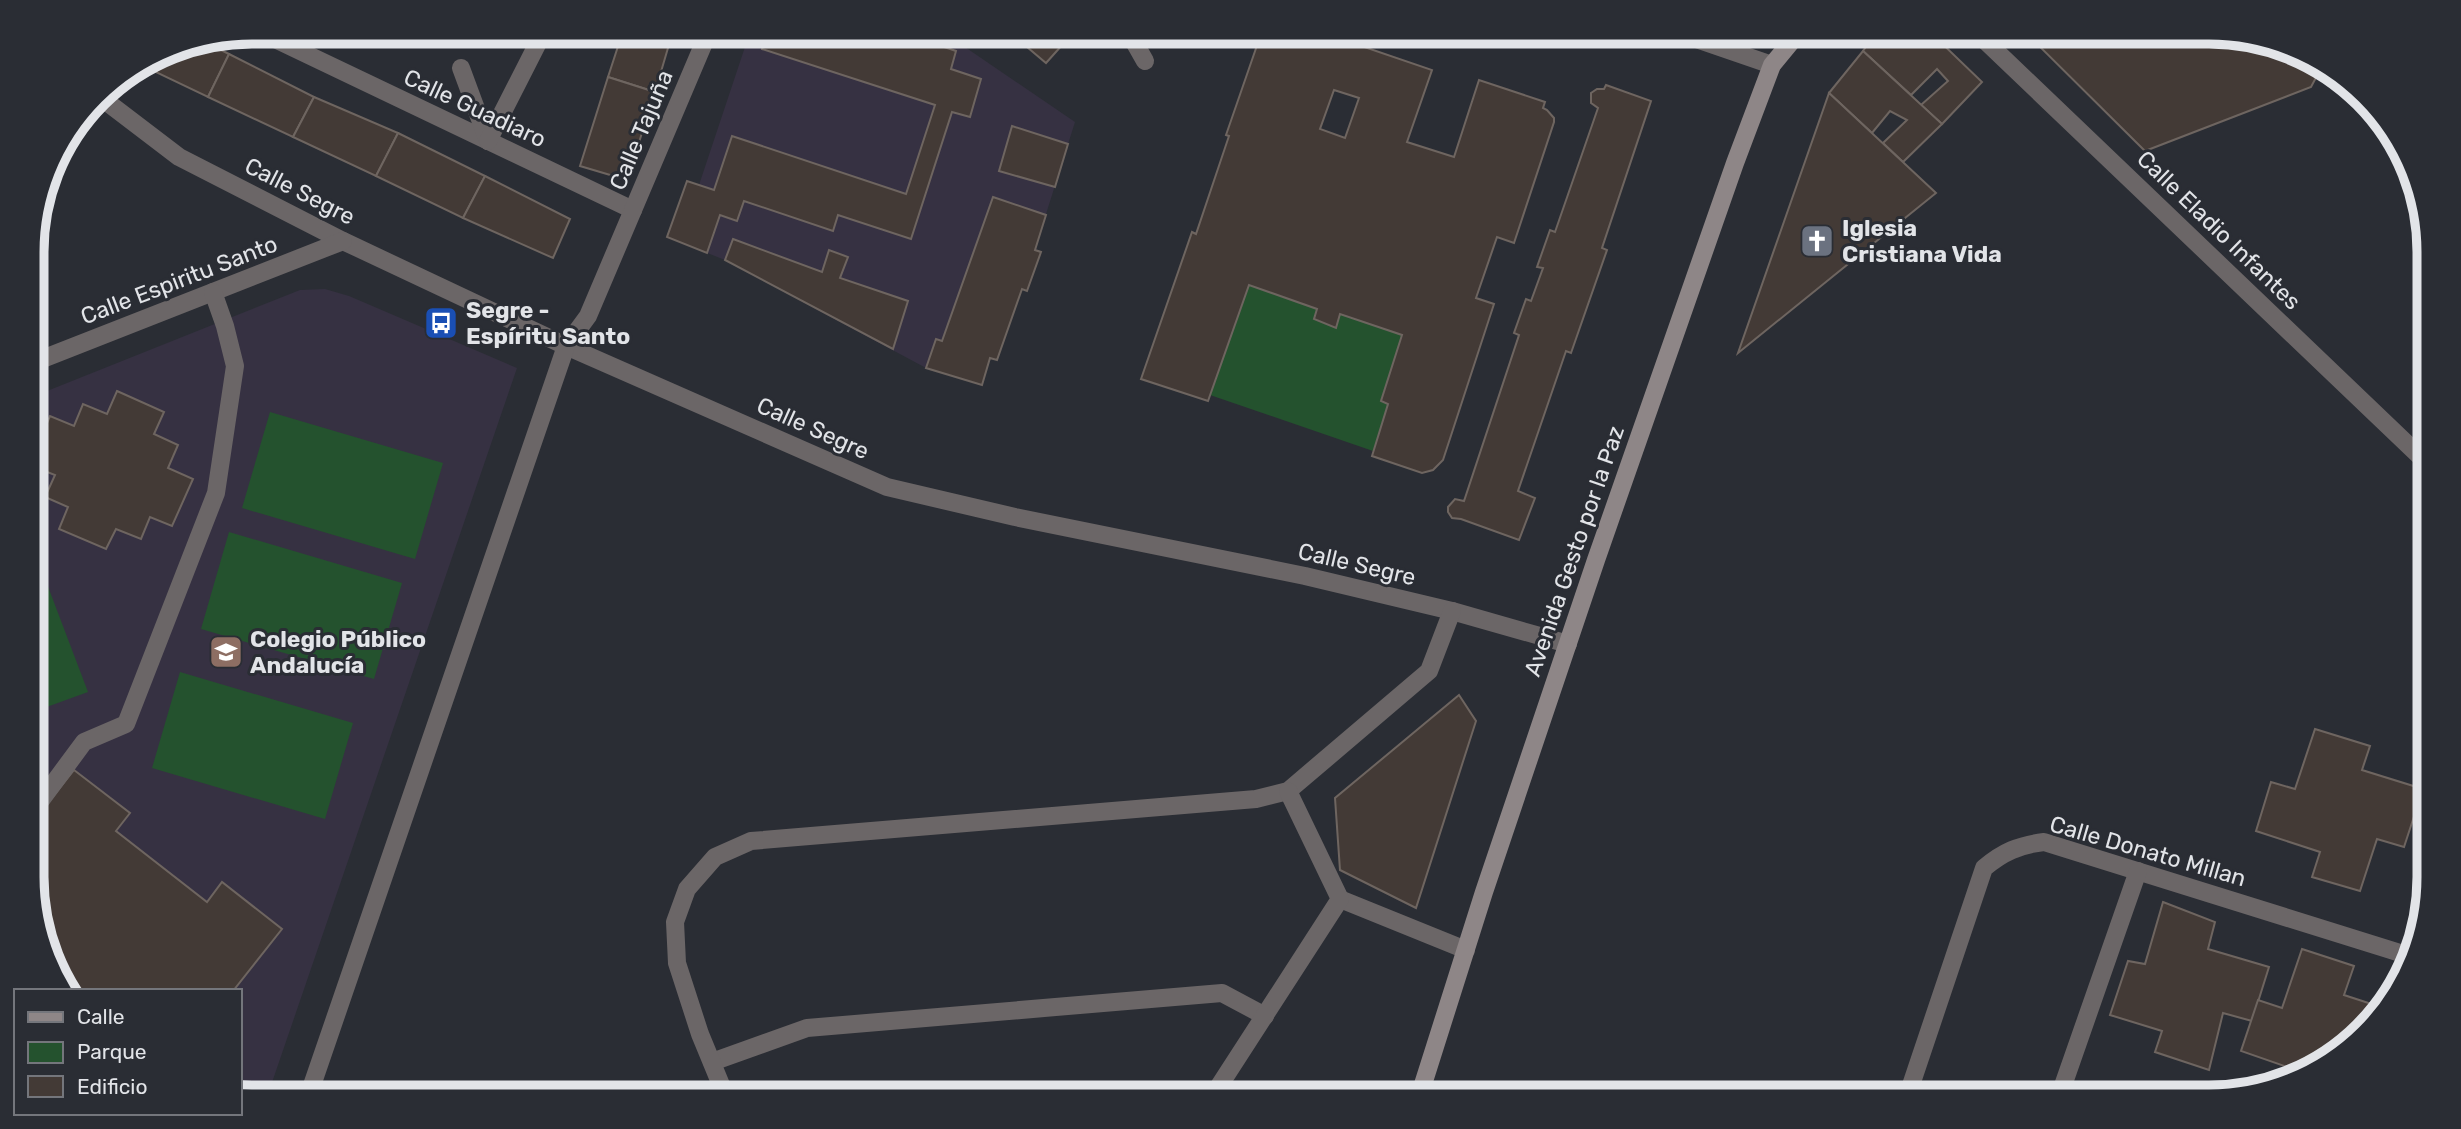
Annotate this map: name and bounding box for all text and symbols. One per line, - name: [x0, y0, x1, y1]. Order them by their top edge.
- street label: Calle Guadiaro: [399, 63, 551, 153]
- street label: Calle Tajuña: [603, 66, 679, 194]
- street label: Calle Eladio Infantes: [2131, 145, 2307, 315]
- street label: Calle Segre: [240, 151, 360, 231]
- place label: Iglesia Cristiana Vida: [1842, 214, 2002, 268]
- church icon: Iglesia Cristiana Vida: [1798, 222, 1836, 260]
- street label: Calle Espiritu Santo: [77, 230, 281, 330]
- place label: Segre - Espíritu Santo: [466, 296, 630, 350]
- bus stop icon: Segre - Espíritu Santo: [422, 304, 460, 342]
- street label: Calle Segre: [752, 391, 874, 465]
- street label: Avenida Gesto por la Paz: [1518, 422, 1630, 680]
- street label: Calle Segre: [1295, 537, 1419, 591]
- place label: Colegio Público Andalucía: [250, 625, 426, 679]
- school or university icon: Colegio Público Andalucía: [207, 633, 245, 671]
- street label: Calle Donato Millan: [2047, 810, 2249, 892]
- legend: [14, 989, 242, 1115]
- text: Calle: [77, 1004, 125, 1029]
- text: Parque: [77, 1039, 147, 1064]
- text: Edificio: [77, 1074, 147, 1099]

